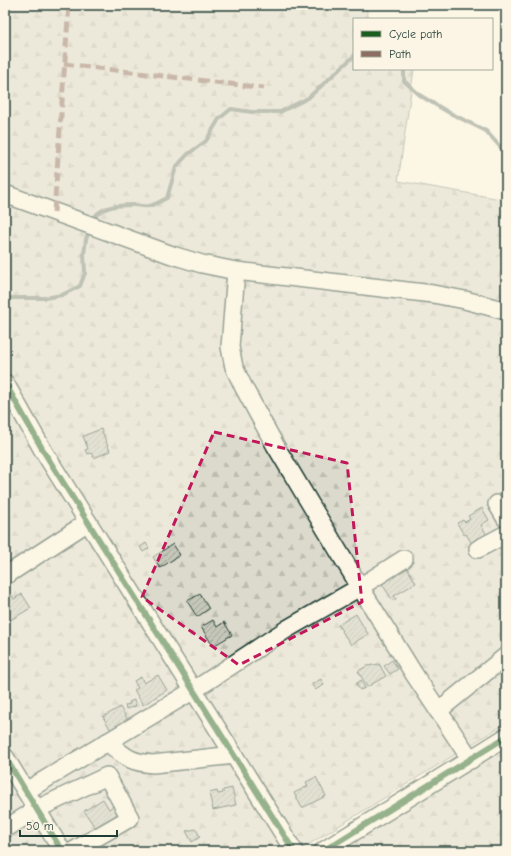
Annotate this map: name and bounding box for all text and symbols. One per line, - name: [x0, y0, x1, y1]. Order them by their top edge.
- legend: [353, 18, 493, 70]
- text: Cycle path: [389, 27, 442, 41]
- text: Path: [389, 47, 411, 61]
- scale bar: [20, 812, 117, 838]
- text: 50 m: [26, 819, 54, 833]

